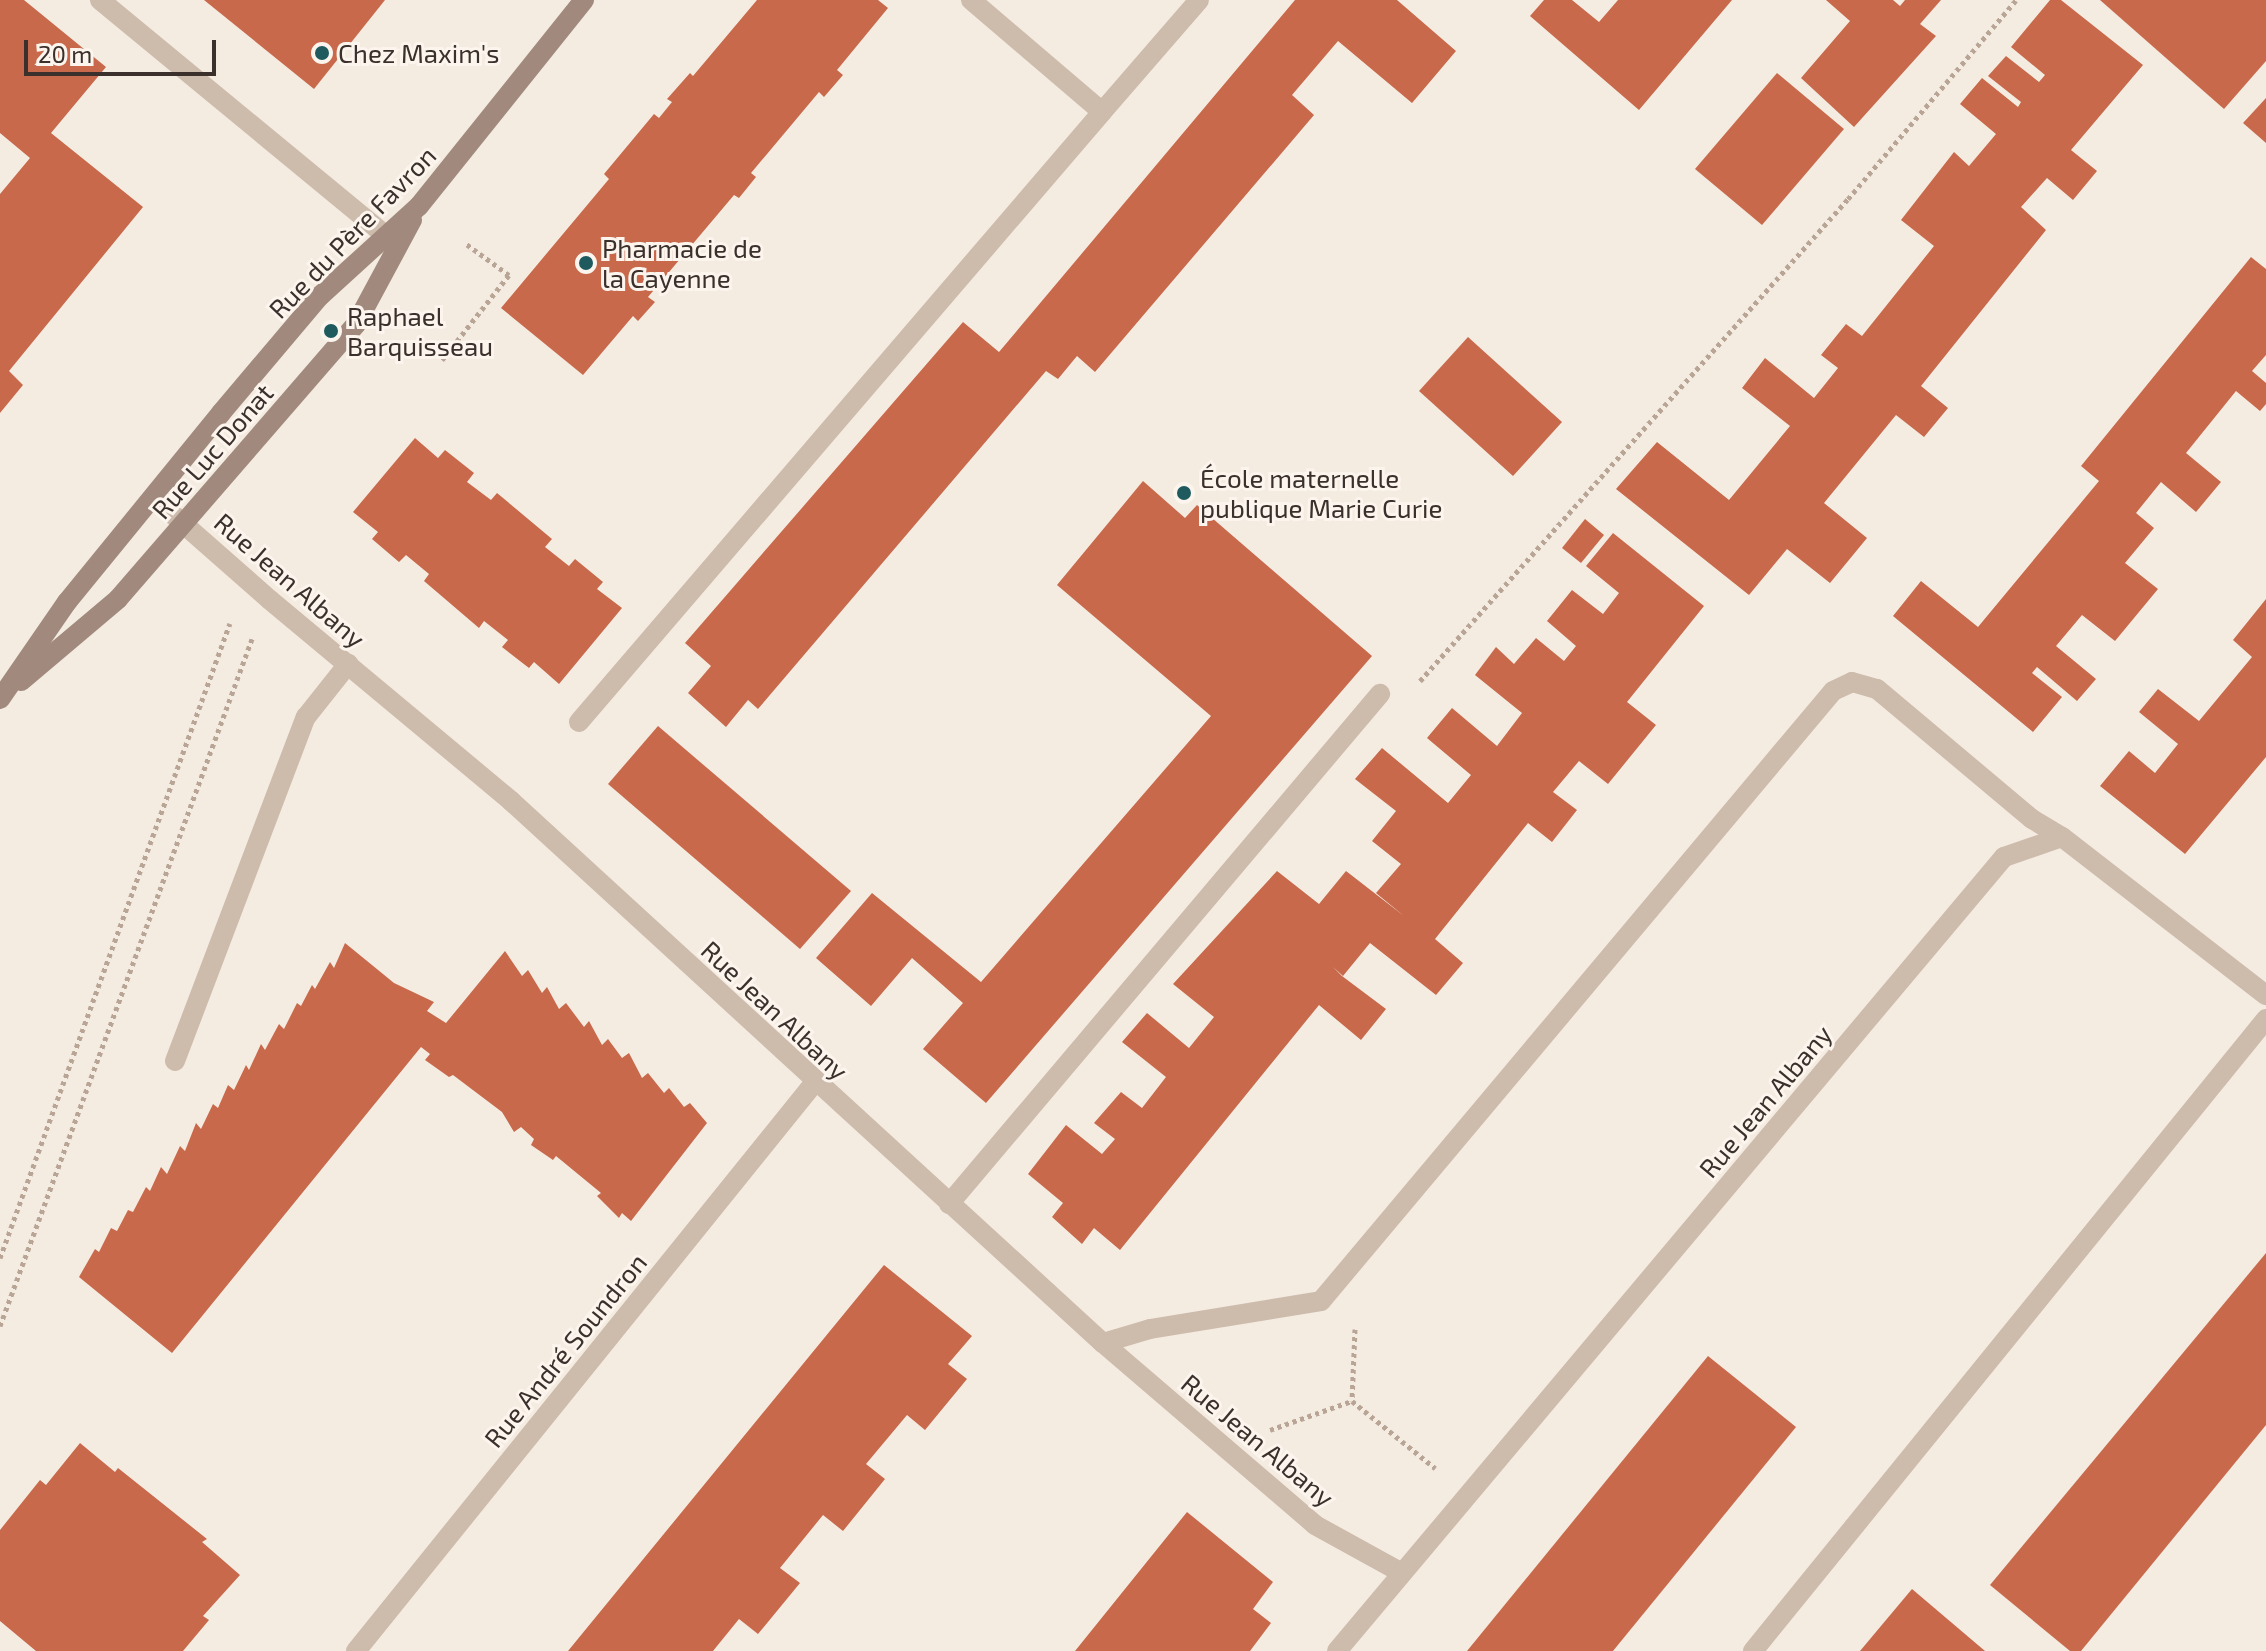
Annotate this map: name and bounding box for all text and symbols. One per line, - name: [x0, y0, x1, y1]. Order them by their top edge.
- scale bar: [28, 24, 220, 74]
- place label: Chez Maxim's: [338, 37, 499, 69]
- text: 20 m: [38, 39, 92, 68]
- marker: Chez Maxim's: [313, 44, 331, 62]
- street label: Rue du Père Favron: [262, 140, 442, 324]
- place label: Pharmacie de la Cayenne: [602, 232, 762, 294]
- marker: Pharmacie de la Cayenne: [577, 254, 595, 272]
- place label: Raphael Barquisseau: [347, 300, 493, 362]
- marker: Raphael Barquisseau: [322, 322, 340, 340]
- street label: Rue Luc Donat: [145, 377, 279, 525]
- place label: École maternelle publique Marie Curie: [1200, 462, 1442, 524]
- marker: École maternelle publique Marie Curie: [1175, 484, 1193, 502]
- street label: Rue Jean Albany: [208, 506, 372, 654]
- street label: Rue Jean Albany: [695, 934, 855, 1086]
- street label: Rue Jean Albany: [1692, 1018, 1838, 1184]
- street label: Rue André Soundron: [477, 1247, 653, 1453]
- street label: Rue Jean Albany: [1175, 1367, 1341, 1513]

